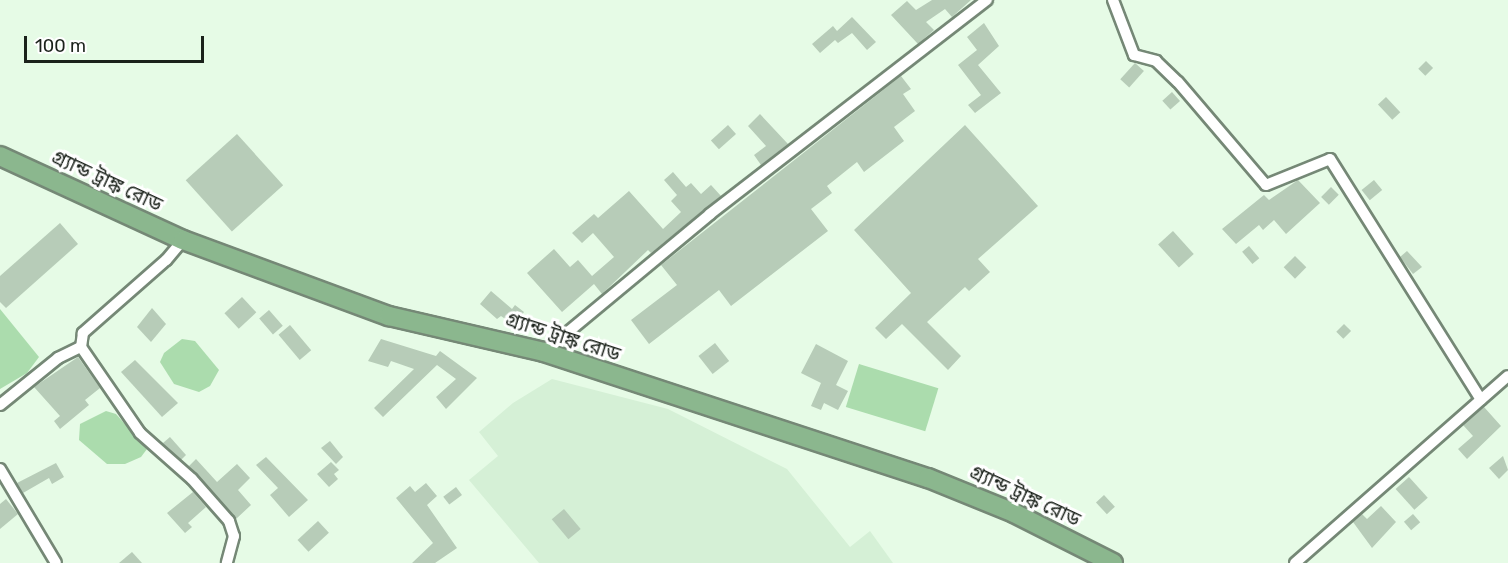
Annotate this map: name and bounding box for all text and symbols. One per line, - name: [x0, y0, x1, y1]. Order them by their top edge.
- scale bar: [27, 24, 207, 62]
- text: 100 m: [35, 35, 86, 57]
- street label: গ্র্যান্ড ট্রাঙ্ক রোড: [48, 145, 166, 217]
- street label: গ্র্যান্ড ট্রাঙ্ক রোড: [503, 307, 623, 367]
- street label: গ্র্যান্ড ট্রাঙ্ক রোড: [966, 460, 1084, 532]

